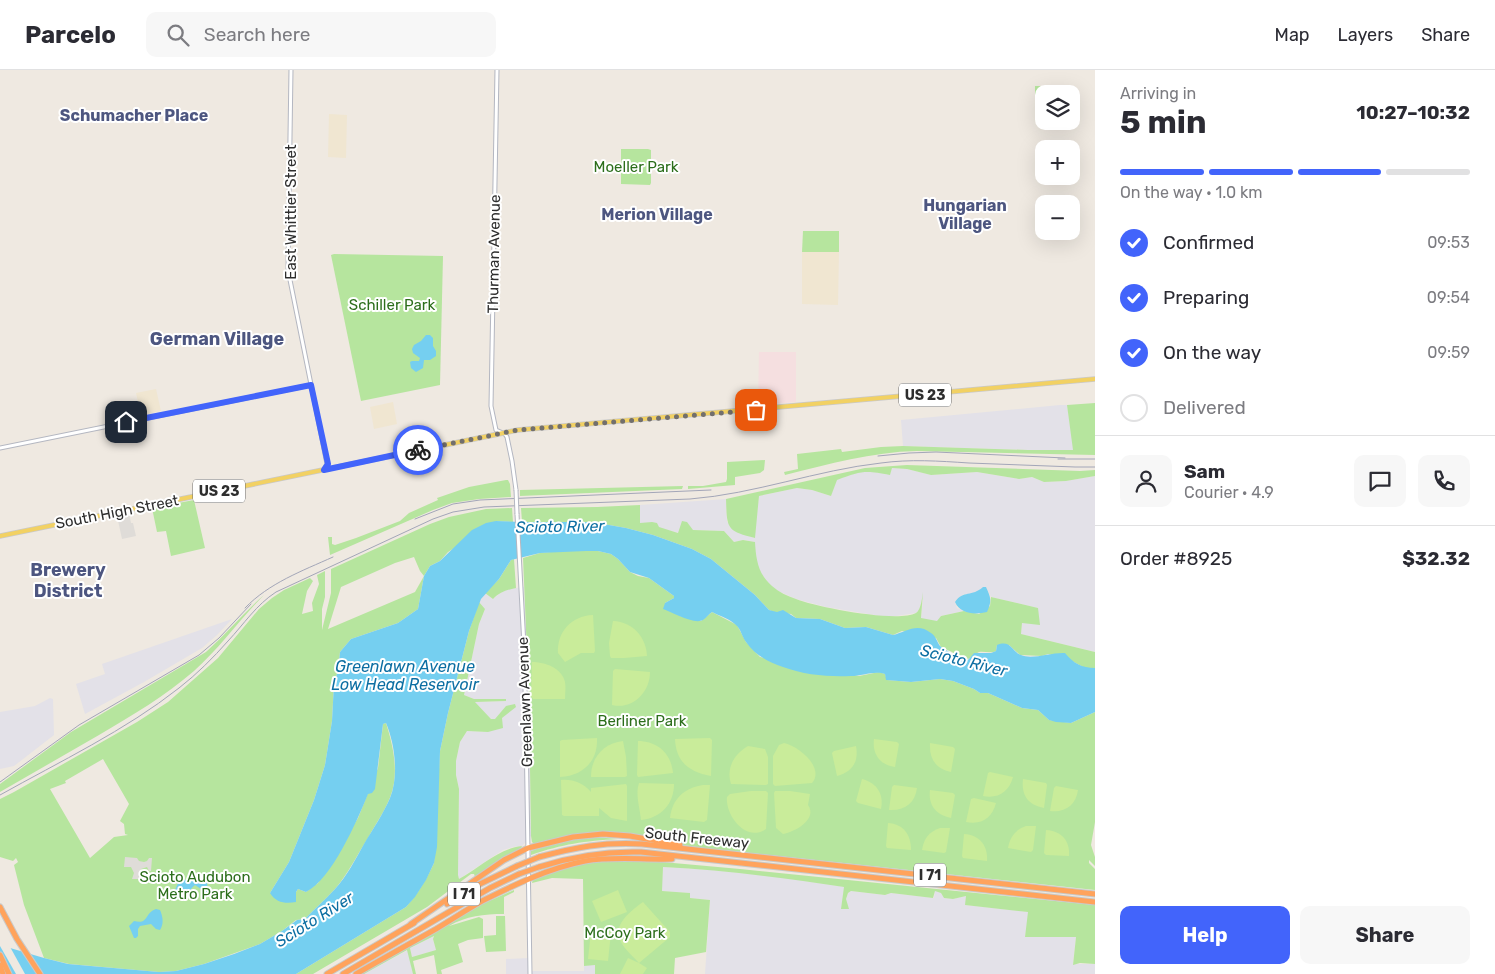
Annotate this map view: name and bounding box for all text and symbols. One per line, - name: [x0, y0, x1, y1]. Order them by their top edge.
- search box: [146, 12, 496, 57]
- text: Parcelo: [25, 21, 116, 49]
- icon: search: [164, 21, 192, 49]
- text: Search here: [204, 23, 310, 46]
- text: Map: [1275, 24, 1310, 46]
- text: Layers: [1338, 24, 1393, 46]
- text: Share: [1421, 24, 1470, 46]
- text: Arriving in: [1120, 84, 1196, 103]
- map controls: [1035, 85, 1080, 240]
- button: layers: [1035, 85, 1080, 130]
- text: 10:27–10:32: [1356, 101, 1470, 124]
- text: 5 min: [1120, 103, 1207, 141]
- district label: Schumacher Place: [60, 106, 208, 125]
- button: +: [1035, 140, 1080, 185]
- street label: East Whittier Street: [282, 144, 300, 280]
- park label: Moeller Park: [594, 158, 679, 176]
- text: On the way · 1.0 km: [1120, 183, 1263, 202]
- street label: Thurman Avenue: [484, 194, 504, 314]
- button: −: [1035, 195, 1080, 240]
- district label: Hungarian Village: [923, 196, 1007, 233]
- district label: Merion Village: [601, 205, 713, 224]
- icon: check: [1120, 229, 1148, 257]
- text: Confirmed: [1163, 231, 1254, 254]
- text: 09:53: [1427, 233, 1470, 252]
- icon: check: [1120, 284, 1148, 312]
- text: Preparing: [1163, 286, 1249, 309]
- text: 09:54: [1427, 288, 1470, 307]
- park label: Schiller Park: [349, 296, 435, 314]
- district label: German Village: [150, 328, 284, 350]
- icon: check: [1120, 339, 1148, 367]
- text: On the way: [1163, 341, 1261, 364]
- text: 09:59: [1427, 343, 1470, 362]
- road number: US 23: [899, 384, 951, 406]
- pin: [735, 389, 777, 431]
- icon: bag: [742, 396, 770, 424]
- text: Delivered: [1163, 396, 1246, 419]
- pin: [105, 401, 147, 443]
- icon: home: [112, 408, 140, 436]
- courier: [393, 425, 443, 475]
- icon: bike: [404, 436, 432, 464]
- button: person: [1120, 455, 1172, 507]
- button: chat: [1354, 455, 1406, 507]
- button: phone: [1418, 455, 1470, 507]
- text: Sam: [1184, 460, 1225, 483]
- road number: US 23: [193, 480, 245, 502]
- text: Courier · 4.9: [1184, 483, 1274, 502]
- street label: South High Street: [54, 491, 180, 533]
- water label: Scioto River: [515, 516, 606, 537]
- text: Order #8925: [1120, 547, 1232, 570]
- text: $32.32: [1402, 547, 1470, 570]
- district label: Brewery District: [30, 559, 106, 602]
- street label: Greenlawn Avenue: [514, 636, 536, 768]
- water label: Scioto River: [918, 641, 1010, 681]
- water label: Greenlawn Avenue Low Head Reservoir: [331, 657, 480, 694]
- park label: Berliner Park: [597, 712, 687, 730]
- street label: South Freeway: [644, 824, 750, 852]
- road number: I 71: [914, 864, 946, 886]
- park label: Scioto Audubon Metro Park: [139, 868, 251, 903]
- road number: I 71: [448, 882, 480, 906]
- water label: Scioto River: [272, 887, 358, 951]
- button: Help: [1120, 906, 1290, 964]
- button: Share: [1300, 906, 1470, 964]
- park label: McCoy Park: [584, 924, 666, 942]

